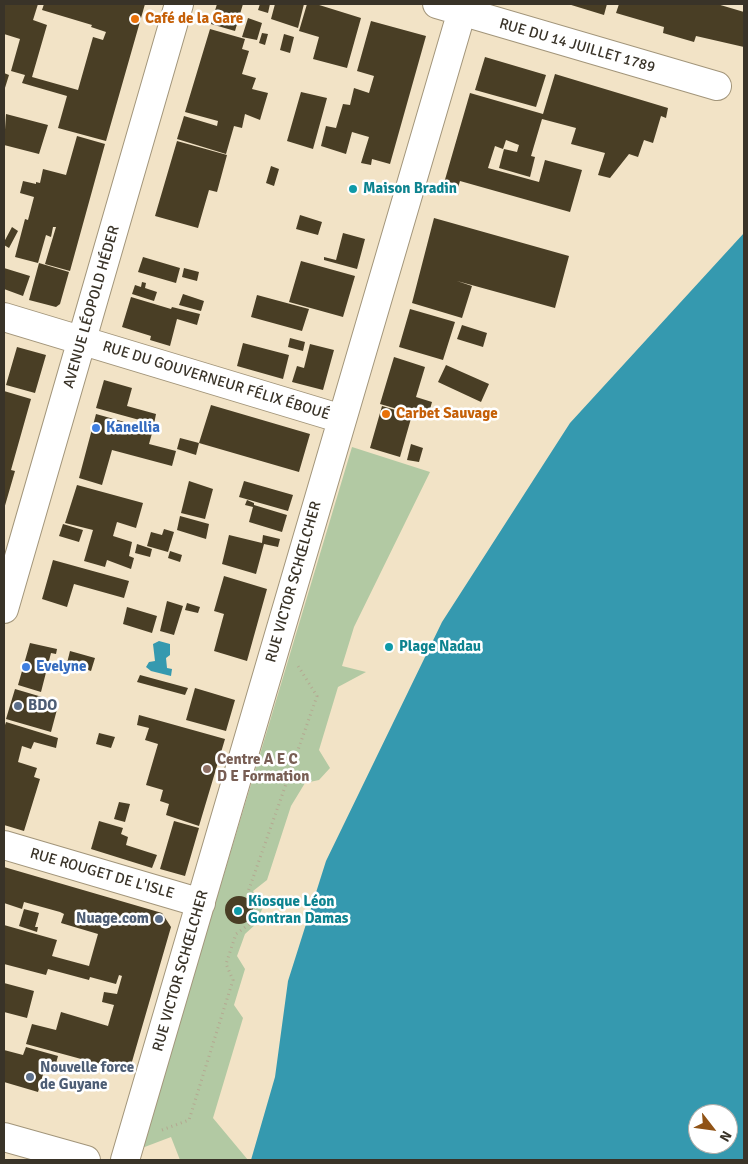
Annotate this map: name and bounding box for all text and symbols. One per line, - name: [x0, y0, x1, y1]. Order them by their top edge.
- place label: Café de la Gare: [145, 10, 243, 28]
- marker: Café de la Gare: [129, 13, 141, 25]
- street label: RUE DU 14 JUILLET 1789: [497, 15, 657, 77]
- place label: Maison Bradin: [363, 180, 457, 198]
- marker: Maison Bradin: [347, 183, 359, 195]
- street label: AVENUE LÉOPOLD HÉDER: [60, 224, 124, 390]
- street label: RUE DU GOUVERNEUR FÉLIX ÉBOUÉ: [100, 338, 332, 424]
- place label: Carbet Sauvage: [396, 405, 498, 423]
- marker: Carbet Sauvage: [380, 408, 392, 420]
- place label: Kanellia: [106, 419, 160, 437]
- marker: Kanellia: [90, 422, 102, 434]
- street label: RUE VICTOR SCHŒLCHER: [262, 499, 326, 665]
- place label: Plage Nadau: [399, 638, 481, 656]
- marker: Plage Nadau: [383, 641, 395, 653]
- place label: Evelyne: [36, 658, 86, 676]
- marker: Evelyne: [20, 661, 32, 673]
- place label: BDO: [28, 697, 57, 715]
- marker: BDO: [12, 700, 24, 712]
- place label: Centre A E C D E Formation: [217, 751, 309, 786]
- marker: Centre A E C D E Formation: [201, 763, 213, 775]
- street label: RUE ROUGET DE L'ISLE: [28, 845, 176, 903]
- street label: RUE VICTOR SCHŒLCHER: [149, 888, 213, 1054]
- place label: Kiosque Léon Gontran Damas: [248, 893, 348, 928]
- marker: Kiosque Léon Gontran Damas: [232, 905, 244, 917]
- place label: Nuage.com: [76, 910, 149, 928]
- marker: Nuage.com: [153, 913, 165, 925]
- place label: Nouvelle force de Guyane: [40, 1059, 134, 1094]
- marker: Nouvelle force de Guyane: [24, 1071, 36, 1083]
- north arrow: [688, 1104, 738, 1154]
- text: N: [716, 1128, 735, 1145]

